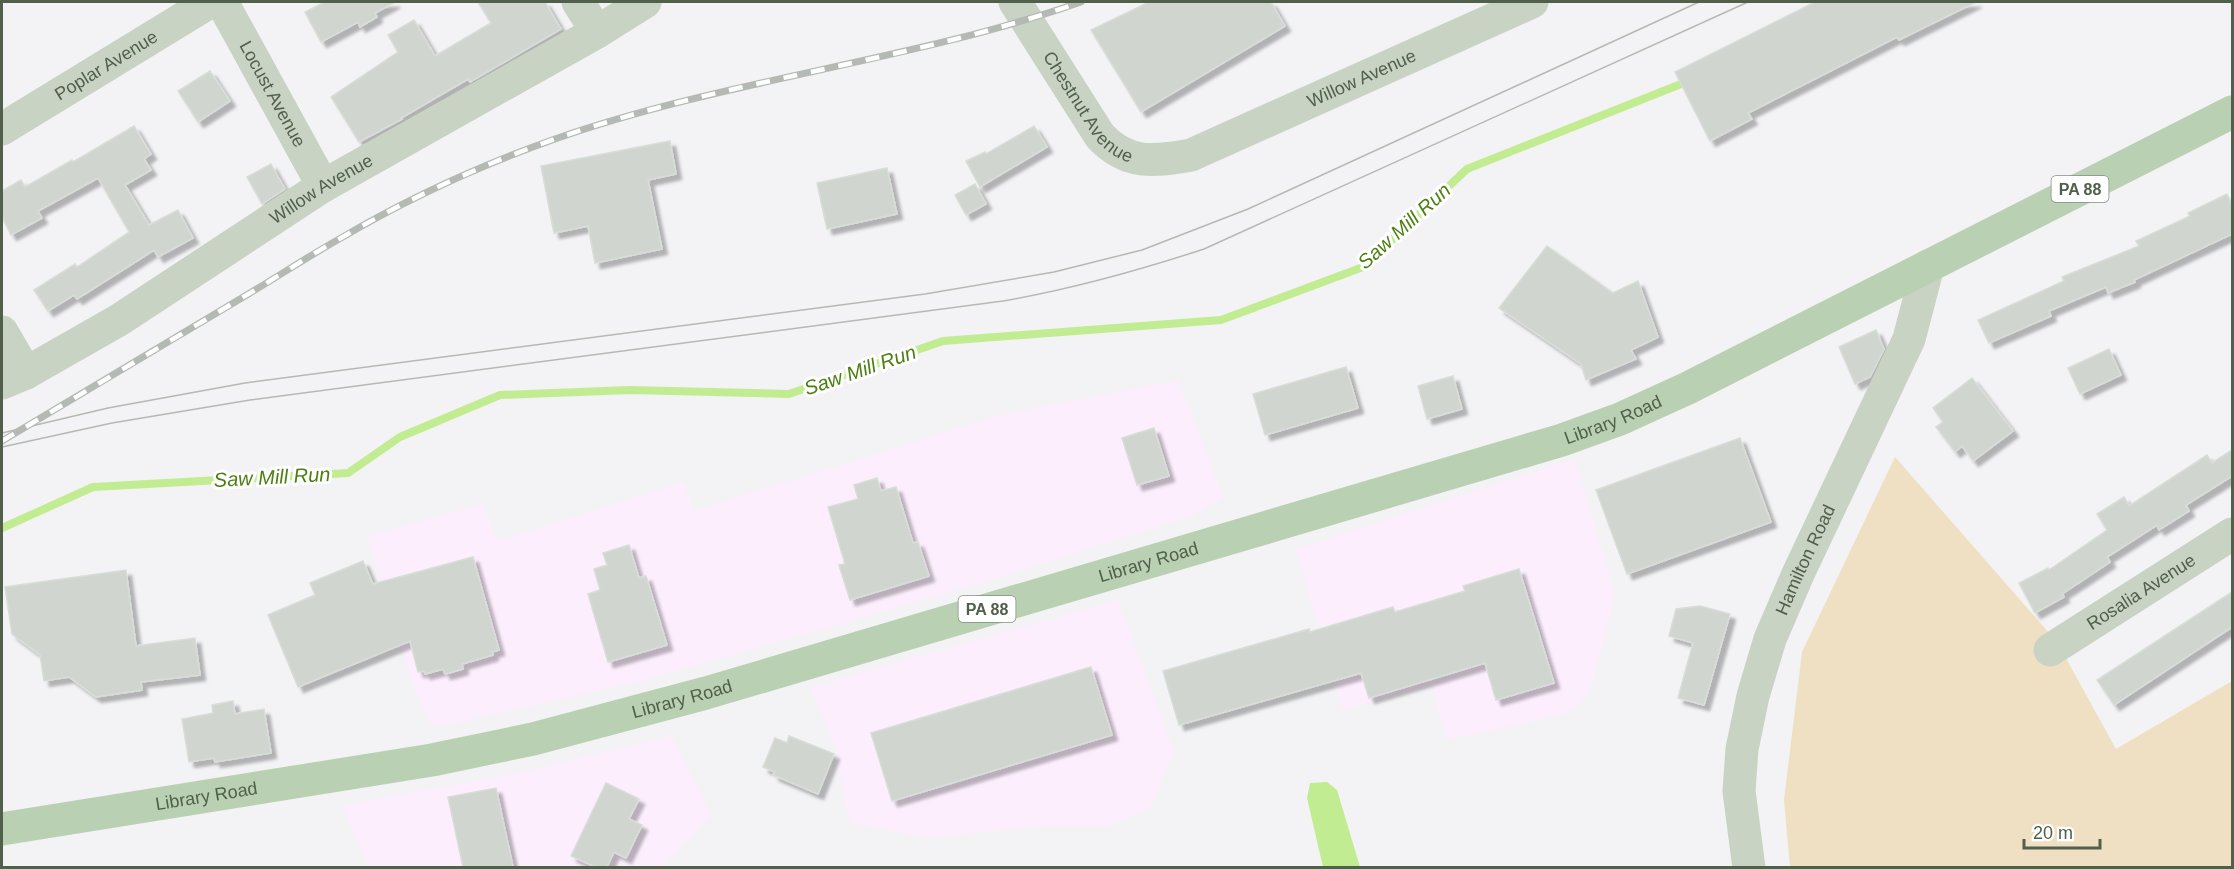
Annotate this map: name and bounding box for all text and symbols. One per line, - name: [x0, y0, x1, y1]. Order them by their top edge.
- street label: Poplar Avenue: [51, 26, 161, 104]
- street label: Locust Avenue: [235, 38, 310, 151]
- street label: Willow Avenue: [1304, 45, 1419, 111]
- street label: Chestnut Avenue: [1039, 48, 1136, 167]
- street label: Willow Avenue: [266, 150, 376, 228]
- road number: PA 88: [2052, 176, 2108, 202]
- water label: Saw Mill Run: [1353, 179, 1455, 273]
- water label: Saw Mill Run: [801, 341, 919, 399]
- street label: Library Road: [1562, 391, 1665, 448]
- water label: Saw Mill Run: [213, 463, 331, 491]
- street label: Hamilton Road: [1772, 502, 1839, 618]
- street label: Library Road: [1096, 538, 1201, 586]
- street label: Rosalia Avenue: [2083, 550, 2199, 634]
- road number: PA 88: [958, 596, 1016, 622]
- street label: Library Road: [630, 676, 735, 722]
- street label: Library Road: [154, 778, 259, 814]
- scale bar: [2024, 812, 2100, 850]
- text: 20 m: [2033, 823, 2073, 843]

